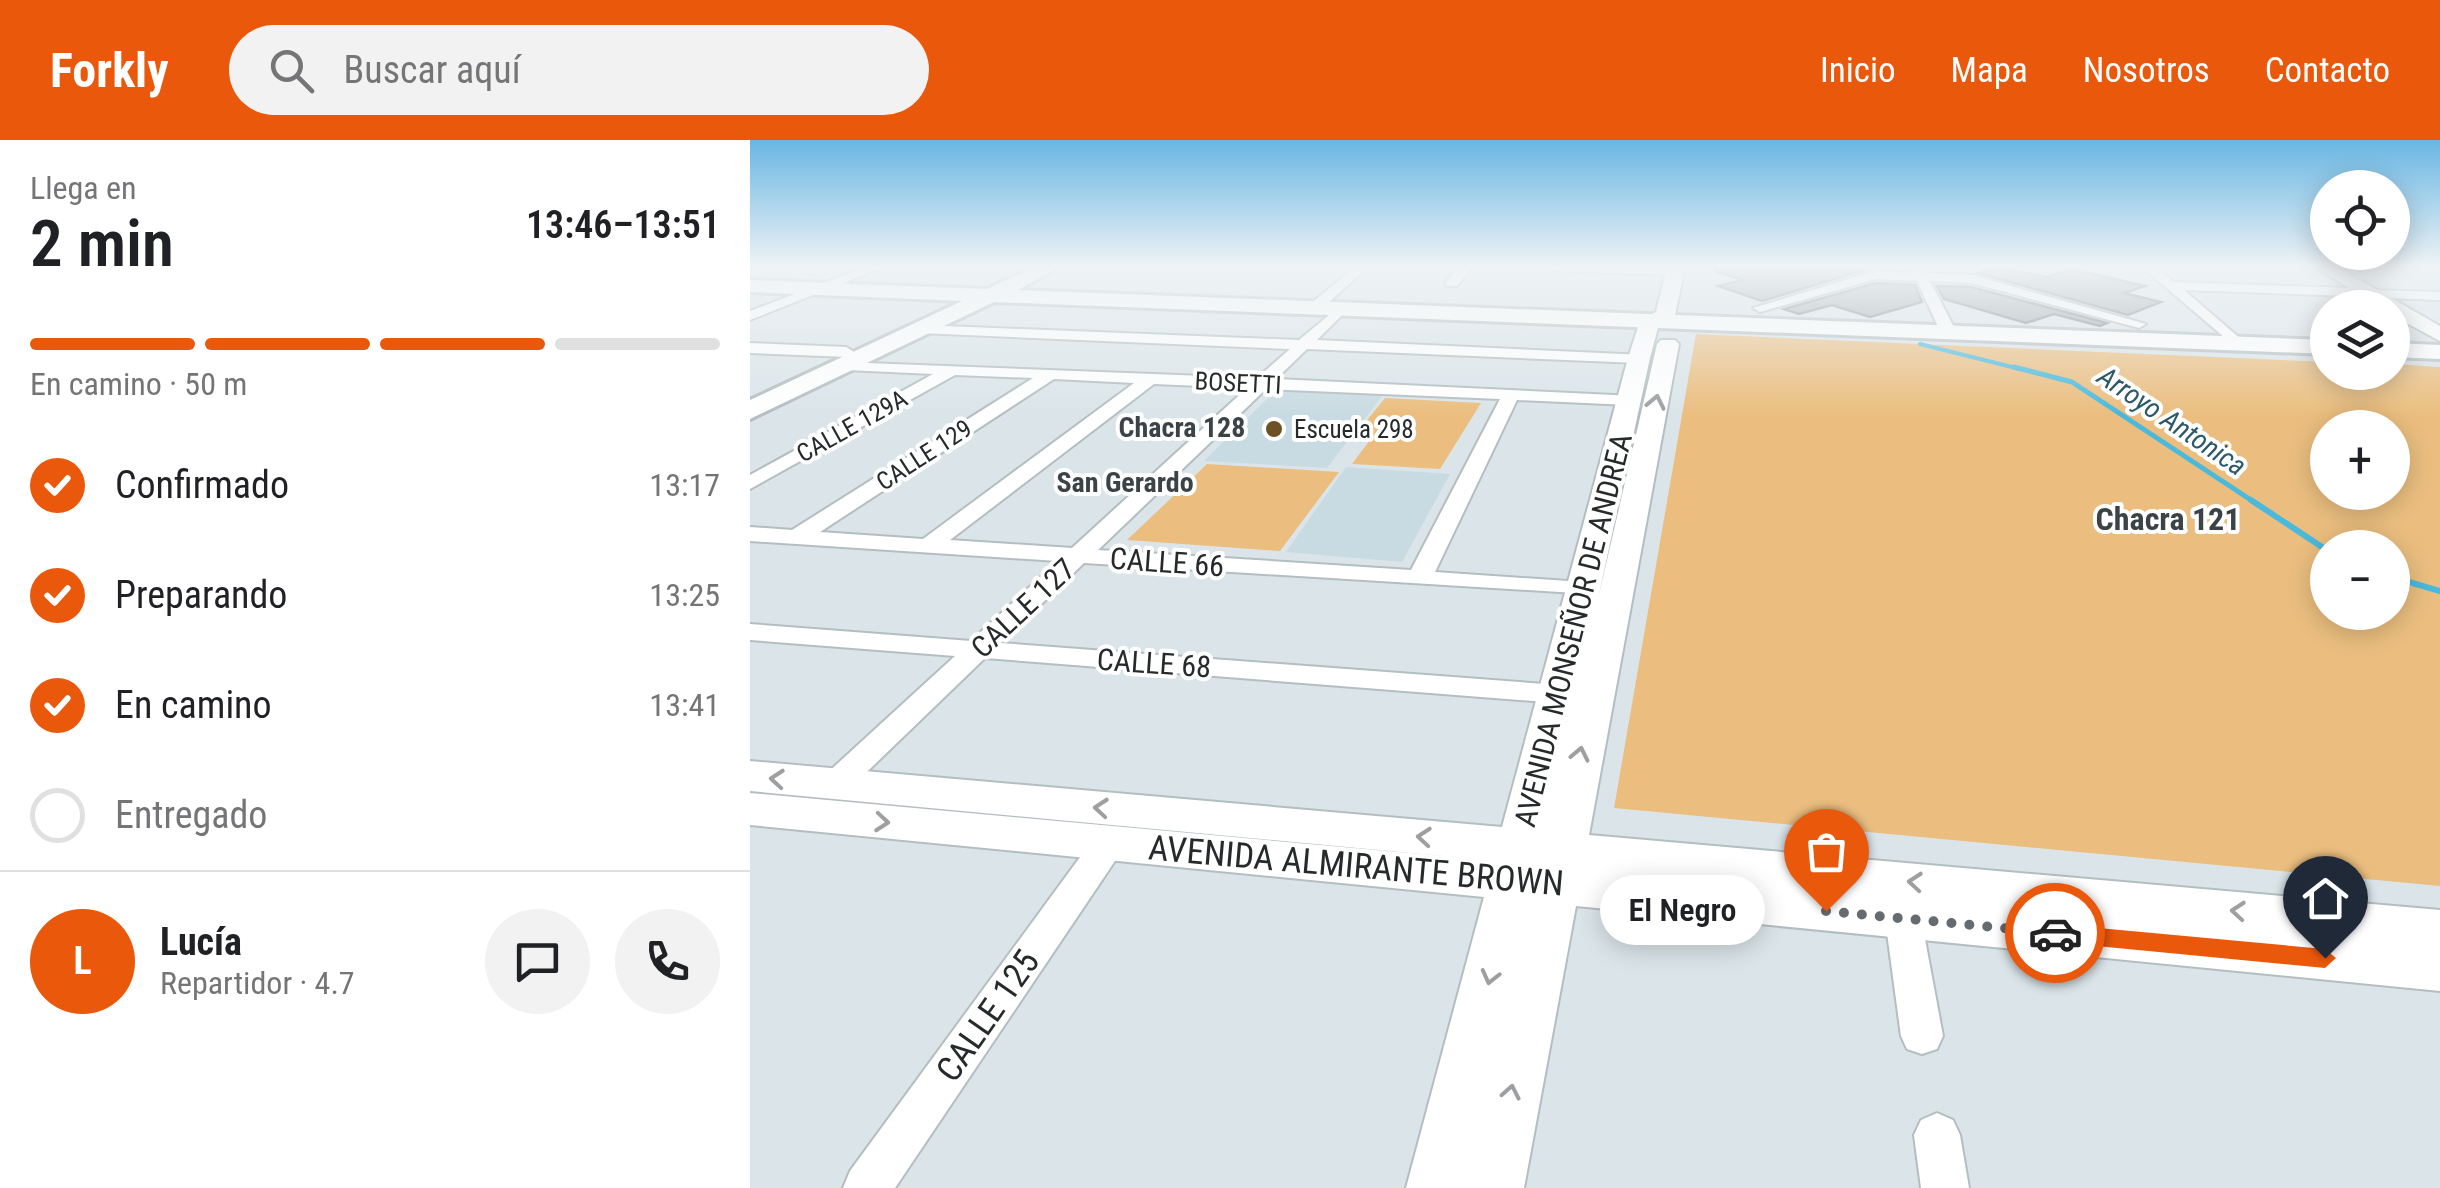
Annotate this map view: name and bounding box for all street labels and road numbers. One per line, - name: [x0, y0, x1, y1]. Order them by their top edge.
- street label: BOSETTI: [1194, 366, 1282, 400]
- street label: CALLE 129A: [792, 384, 912, 468]
- street label: CALLE 129: [871, 414, 977, 496]
- street label: AVENIDA MONSEÑOR DE ANDREA: [1507, 430, 1639, 830]
- street label: CALLE 66: [1109, 541, 1225, 583]
- street label: CALLE 127: [964, 551, 1082, 665]
- street label: CALLE 68: [1096, 642, 1212, 684]
- street label: AVENIDA ALMIRANTE BROWN: [1147, 827, 1565, 905]
- street label: CALLE 125: [928, 943, 1048, 1089]

